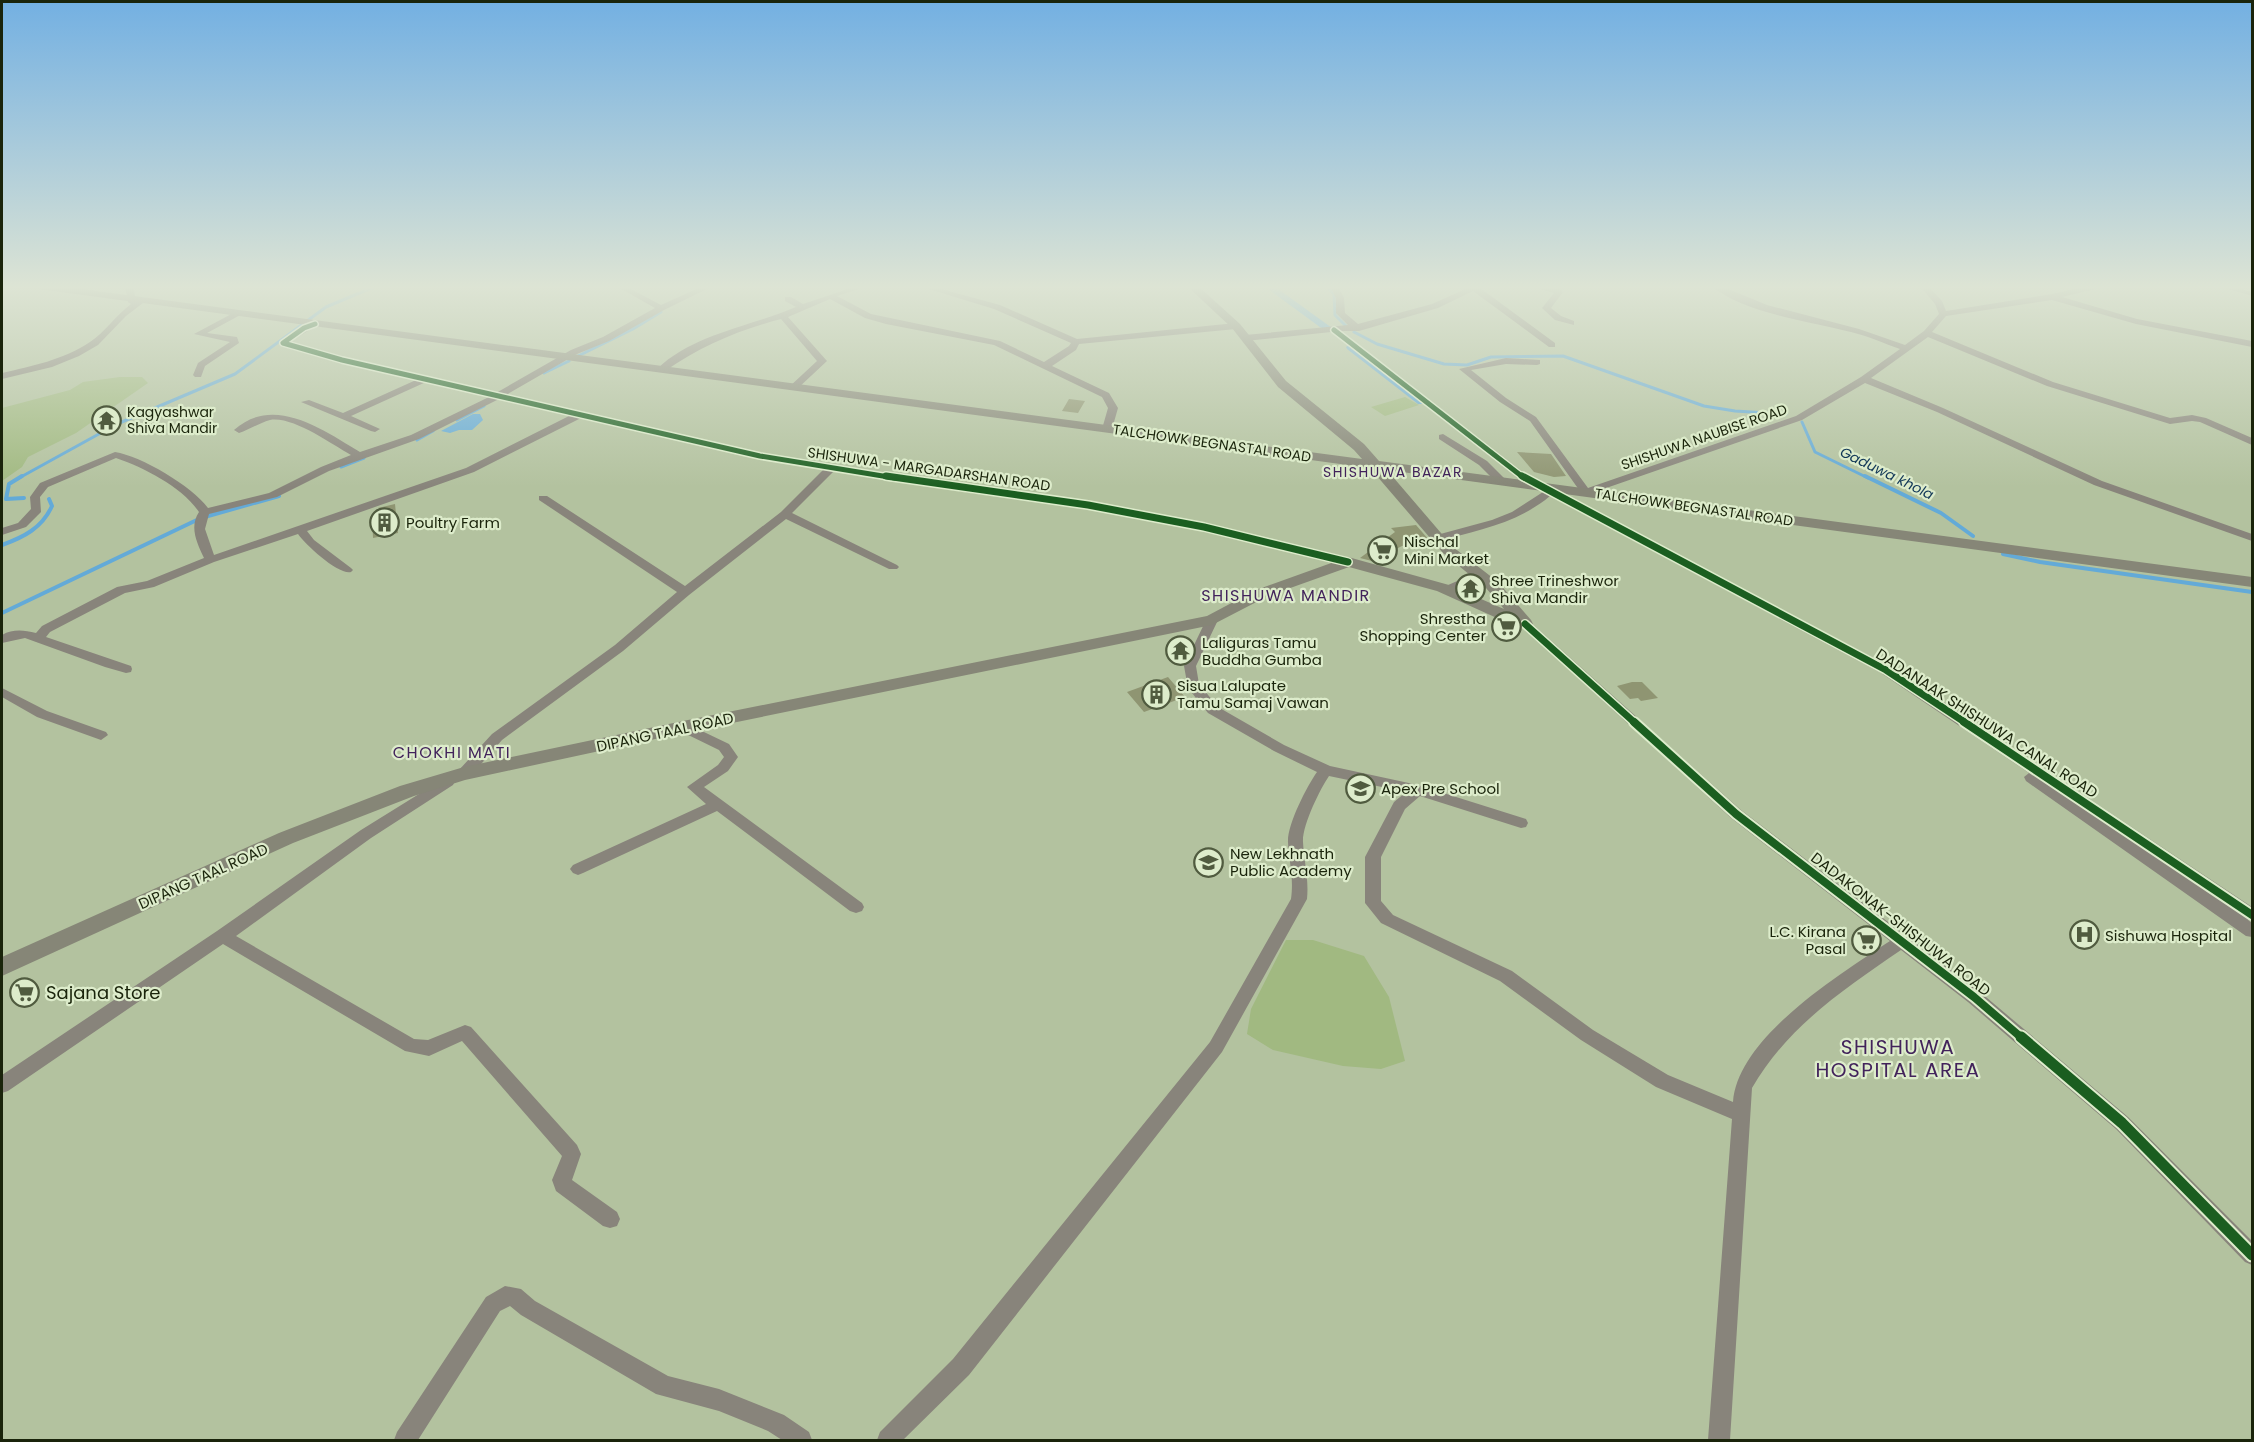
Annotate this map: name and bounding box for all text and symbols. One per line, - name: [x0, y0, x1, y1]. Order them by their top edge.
- street label: SHISHUWA NAUBISE ROAD: [1618, 399, 1790, 475]
- place label: Kagyashwar Shiva Mandir: [127, 402, 217, 438]
- temple icon: Kagyashwar Shiva Mandir: [90, 404, 122, 436]
- street label: TALCHOWK BEGNASTAL ROAD: [1112, 419, 1313, 467]
- street label: SHISHUWA - MARGADARSHAN ROAD: [806, 442, 1052, 496]
- water label: Gaduwa khola: [1837, 442, 1938, 505]
- district label: SHISHUWA BAZAR: [1323, 462, 1463, 482]
- street label: TALCHOWK BEGNASTAL ROAD: [1594, 483, 1795, 531]
- building icon: Poultry Farm: [369, 506, 401, 538]
- place label: Poultry Farm: [406, 512, 500, 533]
- place label: Nischal Mini Market: [1404, 531, 1489, 569]
- supermarket icon: Nischal Mini Market: [1367, 534, 1399, 566]
- place label: Shree Trineshwor Shiva Mandir: [1491, 570, 1619, 608]
- temple icon: Shree Trineshwor Shiva Mandir: [1454, 573, 1486, 605]
- district label: SHISHUWA MANDIR: [1201, 584, 1371, 607]
- place label: Shrestha Shopping Center: [1359, 608, 1486, 646]
- supermarket icon: Shrestha Shopping Center: [1491, 611, 1523, 643]
- place label: Laliguras Tamu Buddha Gumba: [1202, 632, 1322, 670]
- temple icon: Laliguras Tamu Buddha Gumba: [1165, 635, 1197, 667]
- street label: DADANAAK SHISHUWA CANAL ROAD: [1872, 643, 2102, 803]
- place label: Sisua Lalupate Tamu Samaj Vawan: [1177, 675, 1329, 713]
- building icon: Sisua Lalupate Tamu Samaj Vawan: [1140, 678, 1172, 710]
- street label: DIPANG TAAL ROAD: [594, 707, 736, 757]
- district label: CHOKHI MATI: [393, 741, 511, 764]
- school or university icon: Apex Pre School: [1344, 772, 1376, 804]
- place label: Apex Pre School: [1381, 778, 1500, 799]
- street label: DIPANG TAAL ROAD: [135, 838, 271, 914]
- place label: New Lekhnath Public Academy: [1230, 843, 1352, 881]
- school or university icon: New Lekhnath Public Academy: [1193, 846, 1225, 878]
- street label: DADAKONAK-SHISHUWA ROAD: [1807, 847, 1995, 1001]
- hospital icon: Sishuwa Hospital: [2068, 919, 2100, 951]
- place label: L.C. Kirana Pasal: [1769, 921, 1846, 959]
- supermarket icon: L.C. Kirana Pasal: [1851, 924, 1883, 956]
- place label: Sishuwa Hospital: [2105, 925, 2232, 946]
- supermarket icon: Sajana Store: [9, 976, 41, 1008]
- place label: Sajana Store: [46, 980, 160, 1005]
- district label: SHISHUWA HOSPITAL AREA: [1816, 1033, 1980, 1084]

